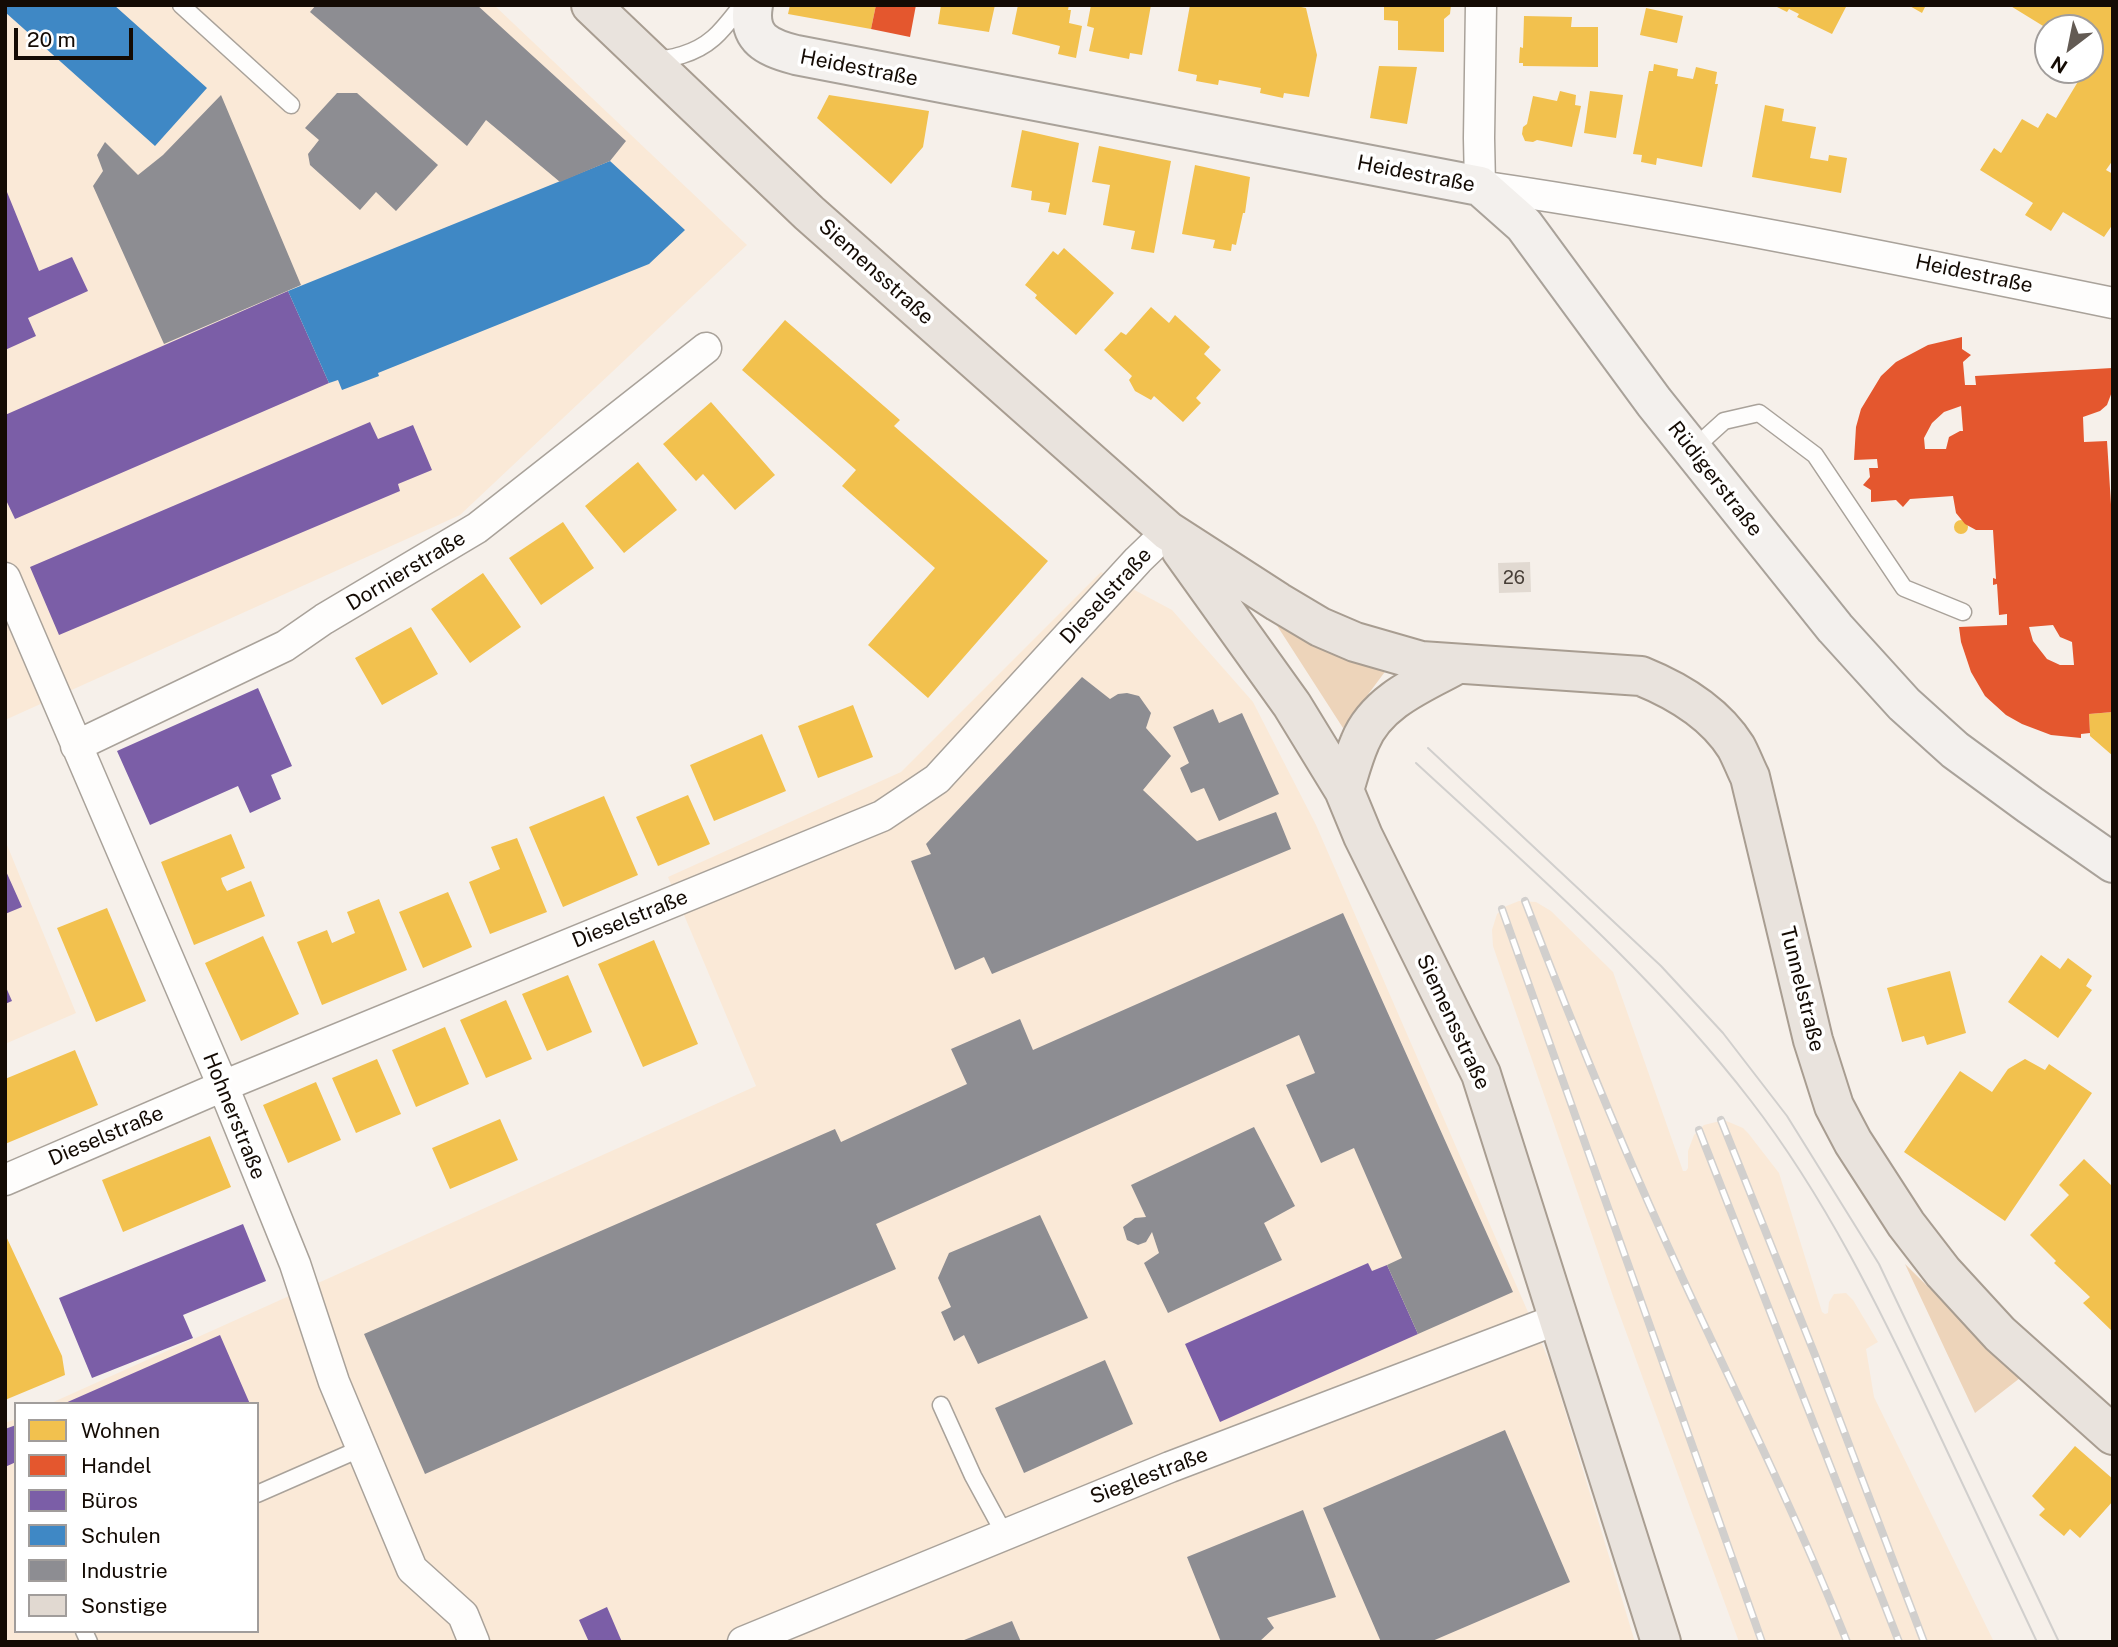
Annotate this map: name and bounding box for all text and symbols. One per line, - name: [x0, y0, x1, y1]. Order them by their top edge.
- scale bar: [18, 14, 136, 58]
- north arrow: [2034, 14, 2104, 84]
- text: 20 m: [27, 27, 76, 52]
- street label: Heidestraße: [798, 44, 920, 92]
- text: N: [2047, 52, 2071, 78]
- street label: Heidestraße: [1355, 150, 1477, 198]
- street label: Siemensstraße: [813, 214, 939, 330]
- street label: Heidestraße: [1913, 249, 2035, 299]
- street label: Rüdigerstraße: [1662, 416, 1768, 542]
- street label: Dornierstraße: [342, 526, 470, 616]
- street label: Dieselstraße: [1055, 543, 1157, 649]
- house number: 26: [1503, 567, 1525, 589]
- street label: Dieselstraße: [569, 884, 691, 954]
- street label: Tunnelstraße: [1774, 924, 1830, 1054]
- street label: Siemensstraße: [1411, 950, 1495, 1094]
- street label: Hohnerstraße: [197, 1049, 271, 1183]
- street label: Dieselstraße: [45, 1100, 167, 1172]
- legend: [14, 1402, 259, 1633]
- text: Wohnen: [81, 1418, 160, 1443]
- street label: Sieglestraße: [1087, 1442, 1211, 1510]
- text: Handel: [81, 1453, 152, 1478]
- text: Büros: [81, 1488, 138, 1513]
- text: Schulen: [81, 1523, 161, 1548]
- text: Industrie: [81, 1558, 168, 1583]
- text: Sonstige: [81, 1593, 167, 1618]

